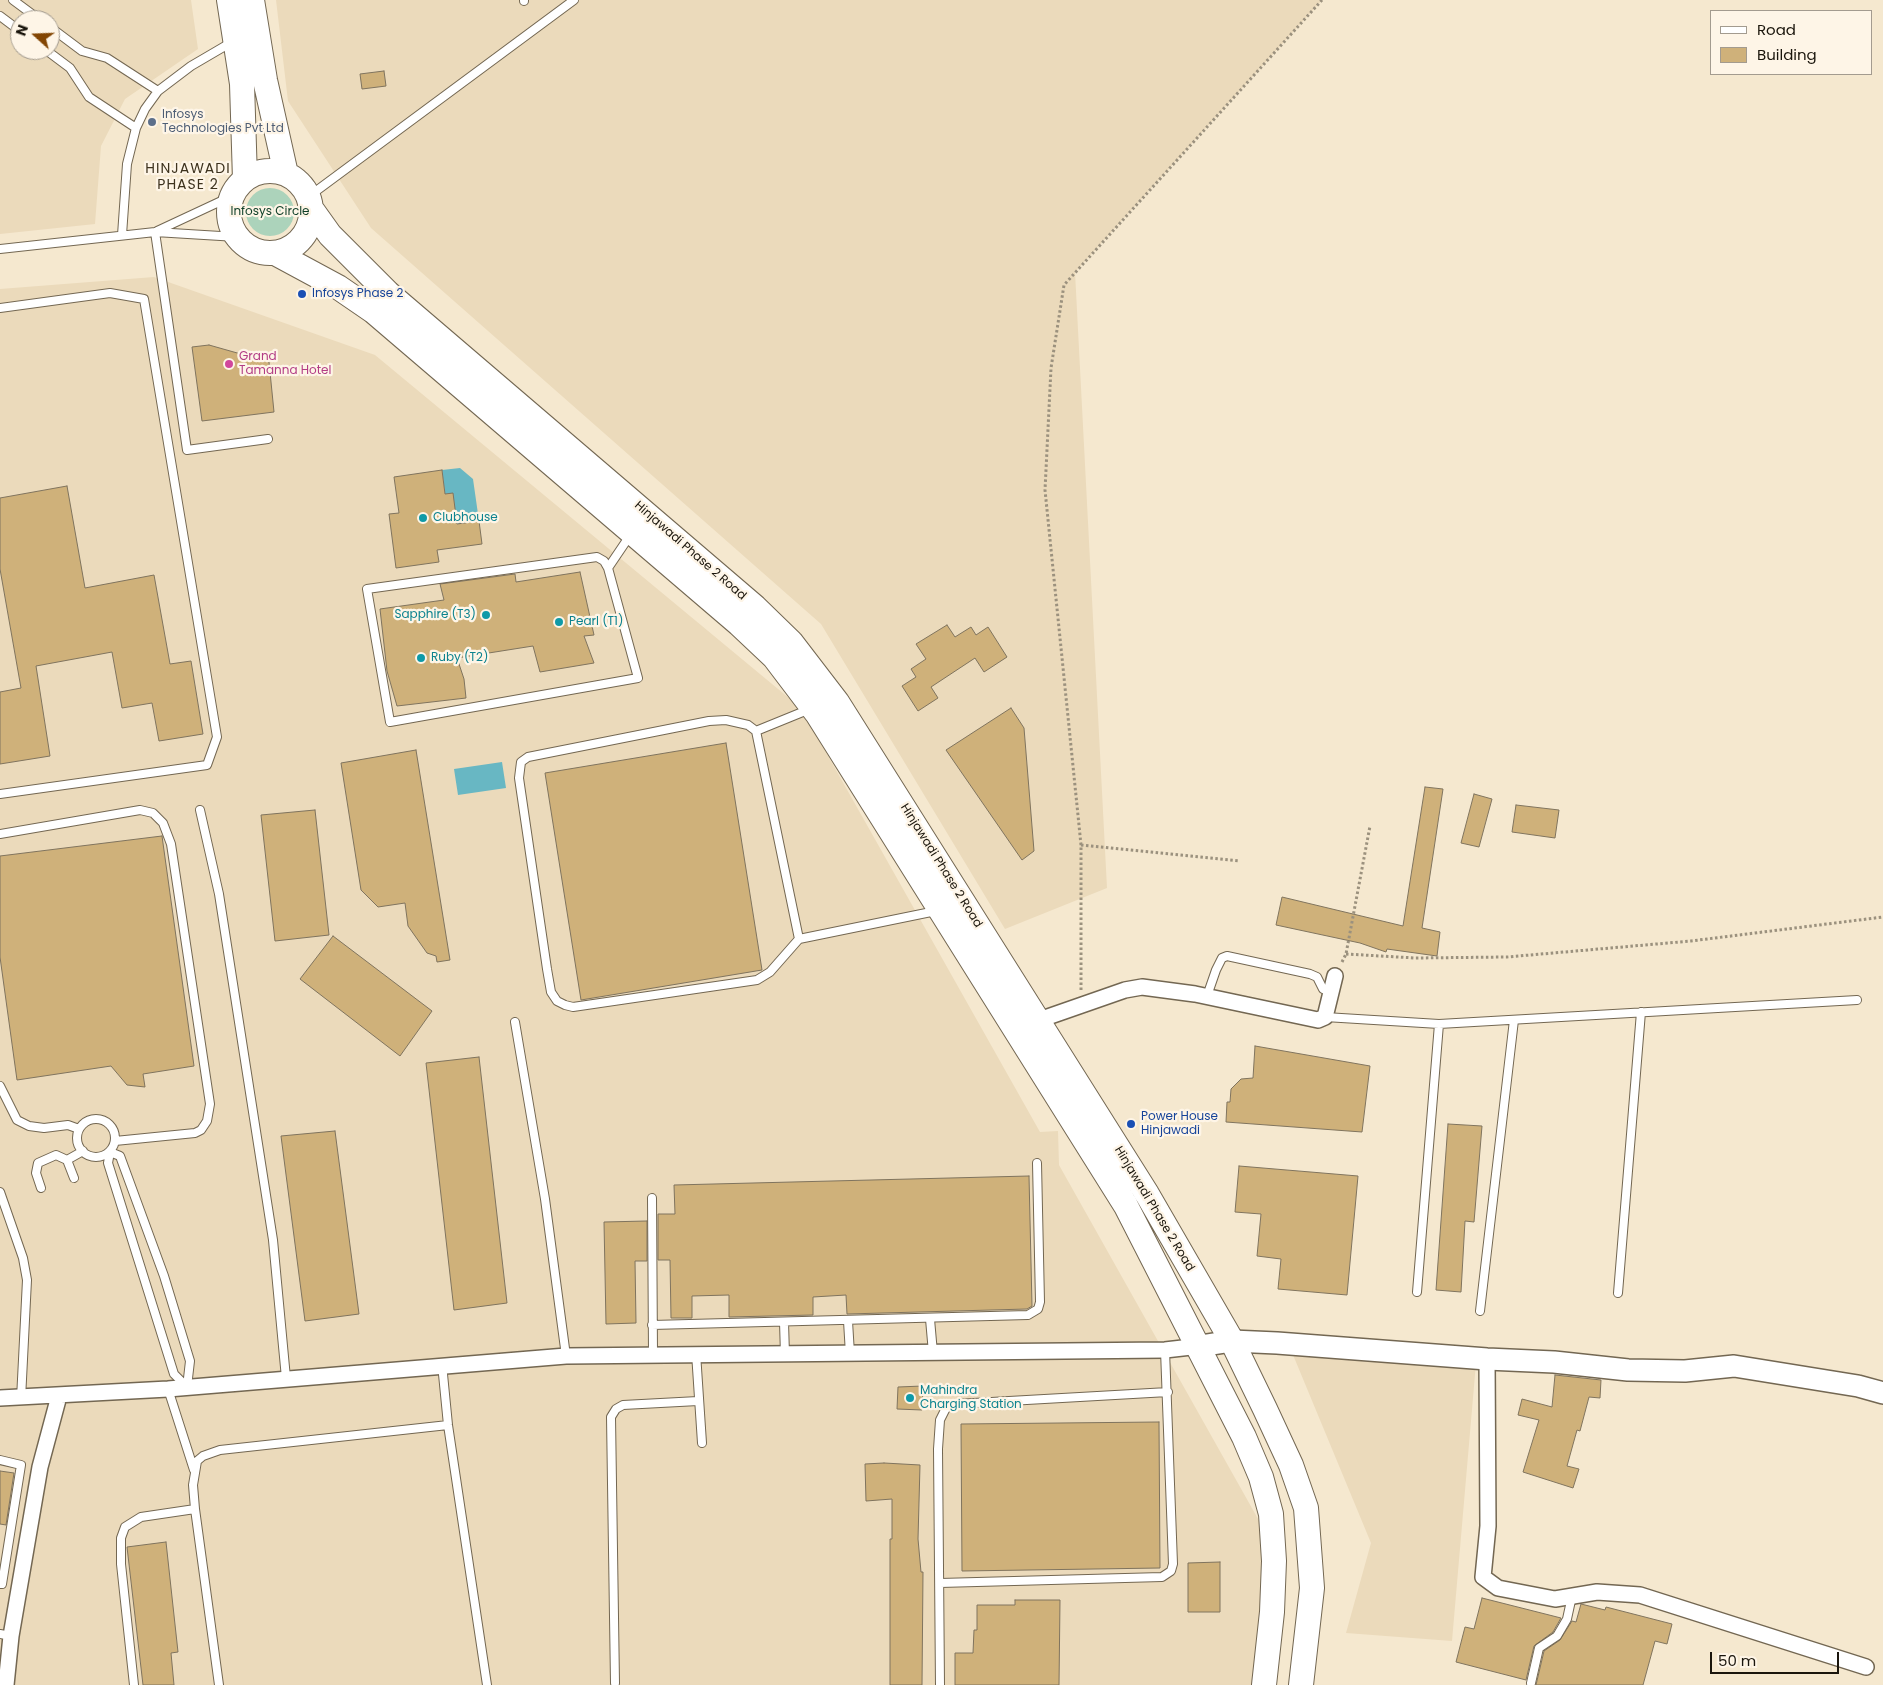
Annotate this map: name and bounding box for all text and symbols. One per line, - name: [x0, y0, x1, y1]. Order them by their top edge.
- north arrow: [10, 10, 60, 60]
- legend: [1710, 10, 1873, 75]
- text: Road: [1757, 19, 1796, 40]
- text: N: [11, 22, 33, 39]
- text: Building: [1757, 44, 1817, 65]
- place label: Infosys Technologies Pvt Ltd: [162, 108, 284, 136]
- marker: Infosys Technologies Pvt Ltd: [146, 116, 158, 128]
- district label: HINJAWADI PHASE 2: [144, 161, 232, 193]
- park label: Infosys Circle: [230, 205, 310, 219]
- place label: Infosys Phase 2: [312, 287, 403, 301]
- marker: Infosys Phase 2: [296, 288, 308, 300]
- place label: Grand Tamanna Hotel: [239, 350, 331, 378]
- marker: Grand Tamanna Hotel: [223, 358, 235, 370]
- street label: Hinjawadi Phase 2 Road: [631, 499, 749, 603]
- place label: Clubhouse: [433, 511, 498, 525]
- marker: Clubhouse: [417, 512, 429, 524]
- place label: Sapphire (T3): [394, 608, 476, 622]
- marker: Sapphire (T3): [480, 609, 492, 621]
- place label: Pearl (T1): [569, 615, 623, 629]
- marker: Pearl (T1): [553, 616, 565, 628]
- place label: Ruby (T2): [431, 651, 488, 665]
- marker: Ruby (T2): [415, 652, 427, 664]
- street label: Hinjawadi Phase 2 Road: [897, 801, 985, 931]
- place label: Power House Hinjawadi: [1141, 1110, 1218, 1138]
- marker: Power House Hinjawadi: [1125, 1118, 1137, 1130]
- street label: Hinjawadi Phase 2 Road: [1111, 1144, 1197, 1274]
- place label: Mahindra Charging Station: [920, 1384, 1022, 1412]
- marker: Mahindra Charging Station: [904, 1392, 916, 1404]
- scale bar: [1713, 1642, 1842, 1674]
- text: 50 m: [1718, 1650, 1756, 1671]

